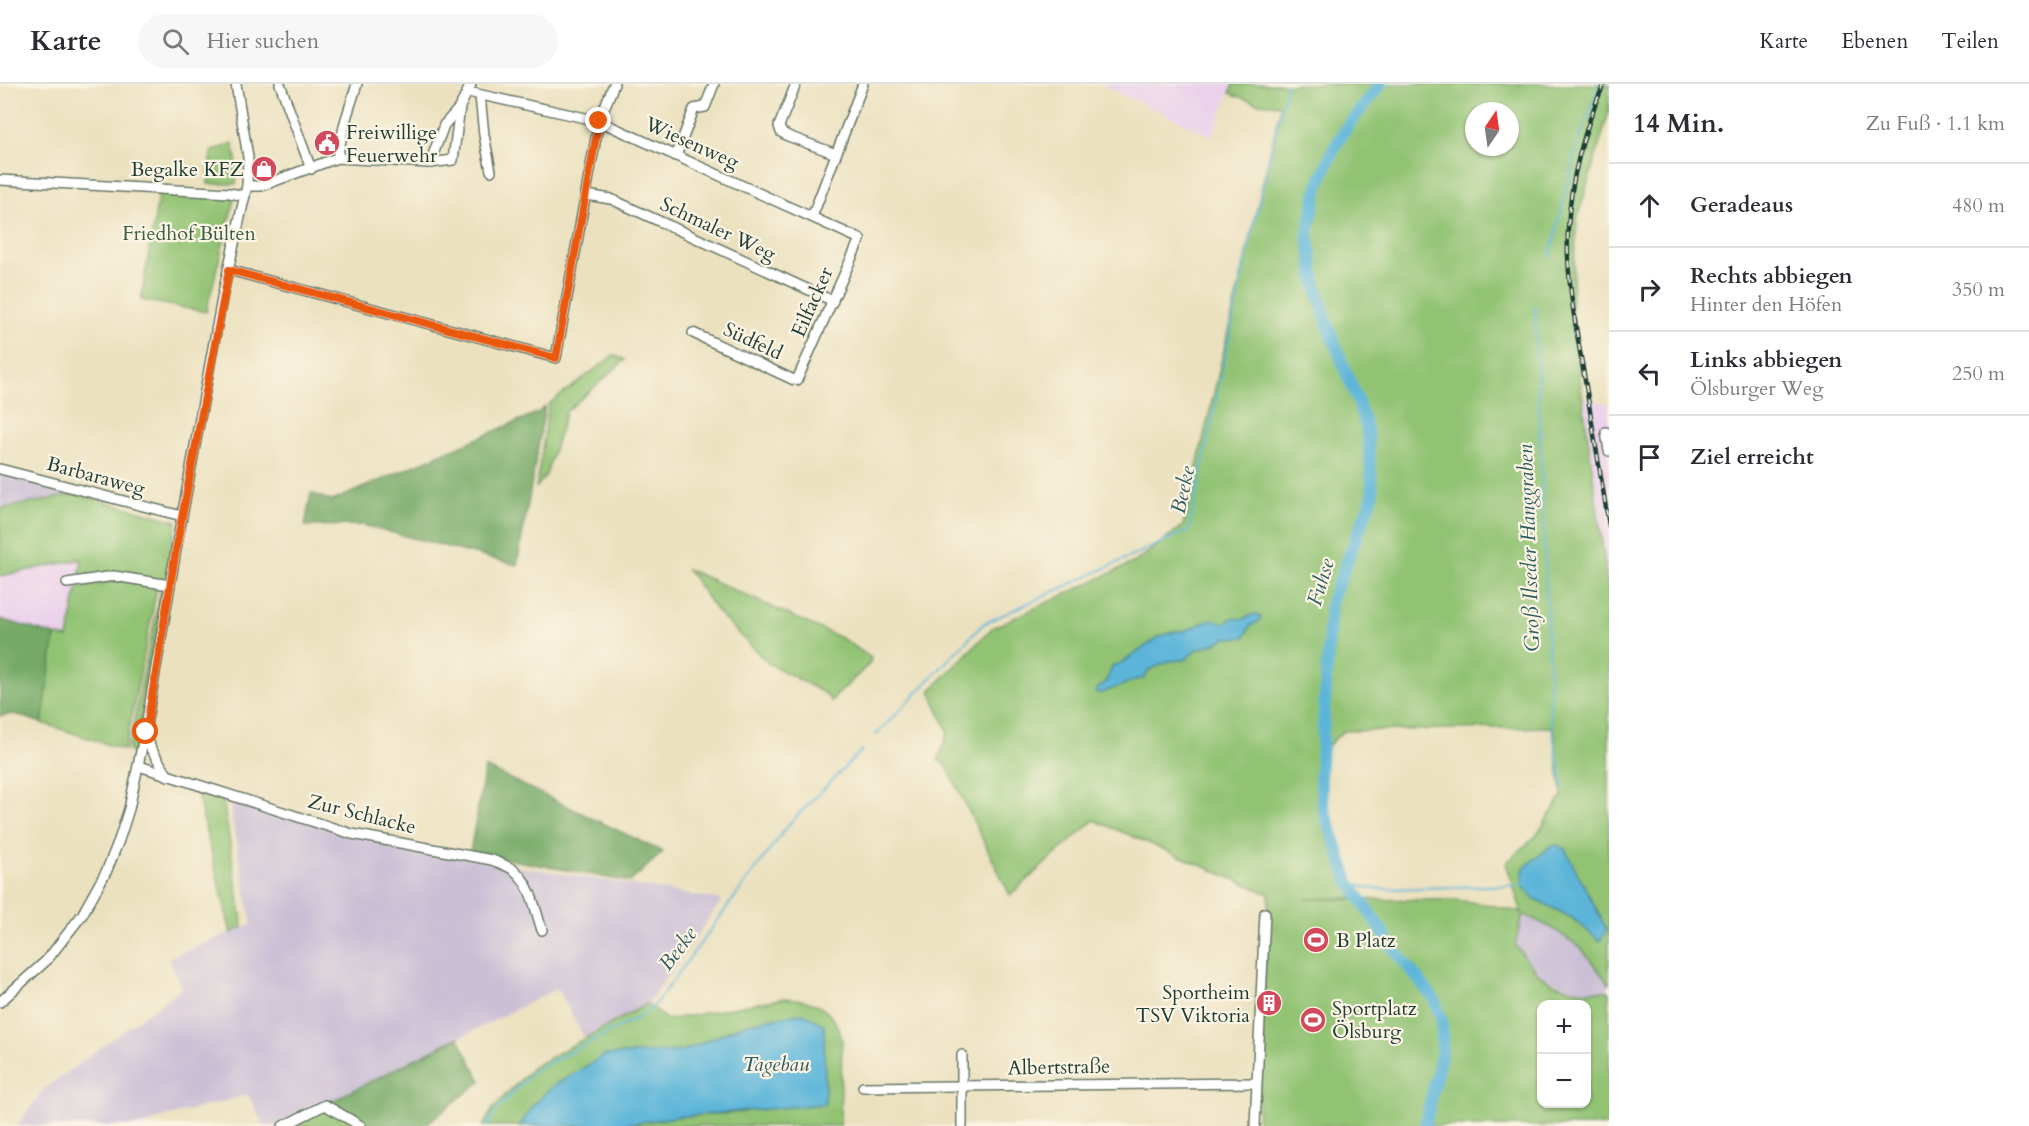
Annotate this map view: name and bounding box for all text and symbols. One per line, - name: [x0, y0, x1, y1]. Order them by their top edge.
- search box: [138, 14, 558, 68]
- text: Karte: [30, 22, 102, 60]
- icon: search: [159, 25, 192, 58]
- text: Hier suchen: [207, 26, 319, 56]
- text: Karte: [1760, 27, 1808, 56]
- text: Ebenen: [1841, 27, 1908, 56]
- text: Teilen: [1941, 27, 1999, 56]
- north arrow: [1465, 102, 1519, 156]
- text: 14 Min.: [1633, 106, 1724, 141]
- route end: [585, 107, 611, 133]
- street label: Wiesenweg: [640, 110, 744, 176]
- text: Zu Fuß · 1.1 km: [1866, 110, 2005, 137]
- place label: Freiwillige Feuerwehr: [346, 119, 438, 169]
- public building icon: Freiwillige Feuerwehr: [312, 128, 342, 158]
- shop icon: Begalke KFZ: [249, 154, 279, 184]
- place label: Begalke KFZ: [131, 156, 244, 183]
- icon: ahead: [1633, 189, 1666, 222]
- street label: Schmaler Weg: [656, 190, 781, 268]
- text: Geradeaus: [1690, 190, 1793, 220]
- text: 480 m: [1952, 192, 2005, 219]
- park label: Friedhof Bülten: [122, 220, 256, 247]
- text: Rechts abbiegen: [1690, 261, 1853, 291]
- street label: Eilfacker: [785, 262, 840, 341]
- icon: right: [1633, 273, 1666, 306]
- text: 350 m: [1952, 276, 2005, 303]
- text: Hinter den Höfen: [1690, 291, 1842, 318]
- street label: Südfeld: [719, 316, 787, 367]
- text: Links abbiegen: [1690, 345, 1842, 375]
- icon: left: [1633, 357, 1666, 390]
- text: 250 m: [1952, 360, 2005, 387]
- text: Ölsburger Weg: [1690, 375, 1823, 402]
- icon: arrive: [1633, 441, 1666, 474]
- text: Ziel erreicht: [1690, 442, 1814, 472]
- water label: Groß Ilseder Hanggraben: [1511, 443, 1547, 652]
- street label: Barbaraweg: [44, 450, 149, 502]
- water label: Beeke: [1164, 463, 1202, 517]
- water label: Fuhse: [1300, 554, 1342, 609]
- route start: [132, 718, 158, 744]
- street label: Zur Schlacke: [305, 788, 419, 840]
- water label: Beeke: [652, 920, 705, 977]
- sports icon: B Platz: [1301, 925, 1331, 955]
- place label: B Platz: [1336, 927, 1396, 954]
- place label: Sportheim TSV Viktoria: [1136, 979, 1250, 1029]
- building icon: Sportheim TSV Viktoria: [1254, 988, 1284, 1018]
- place label: Sportplatz Ölsburg: [1332, 995, 1417, 1045]
- map controls: [1537, 1000, 1591, 1108]
- button: +: [1537, 1000, 1591, 1054]
- sports icon: Sportplatz Ölsburg: [1298, 1005, 1328, 1035]
- water label: Tagebau: [742, 1050, 810, 1079]
- street label: Albertstraße: [1007, 1053, 1111, 1081]
- button: −: [1537, 1054, 1591, 1108]

